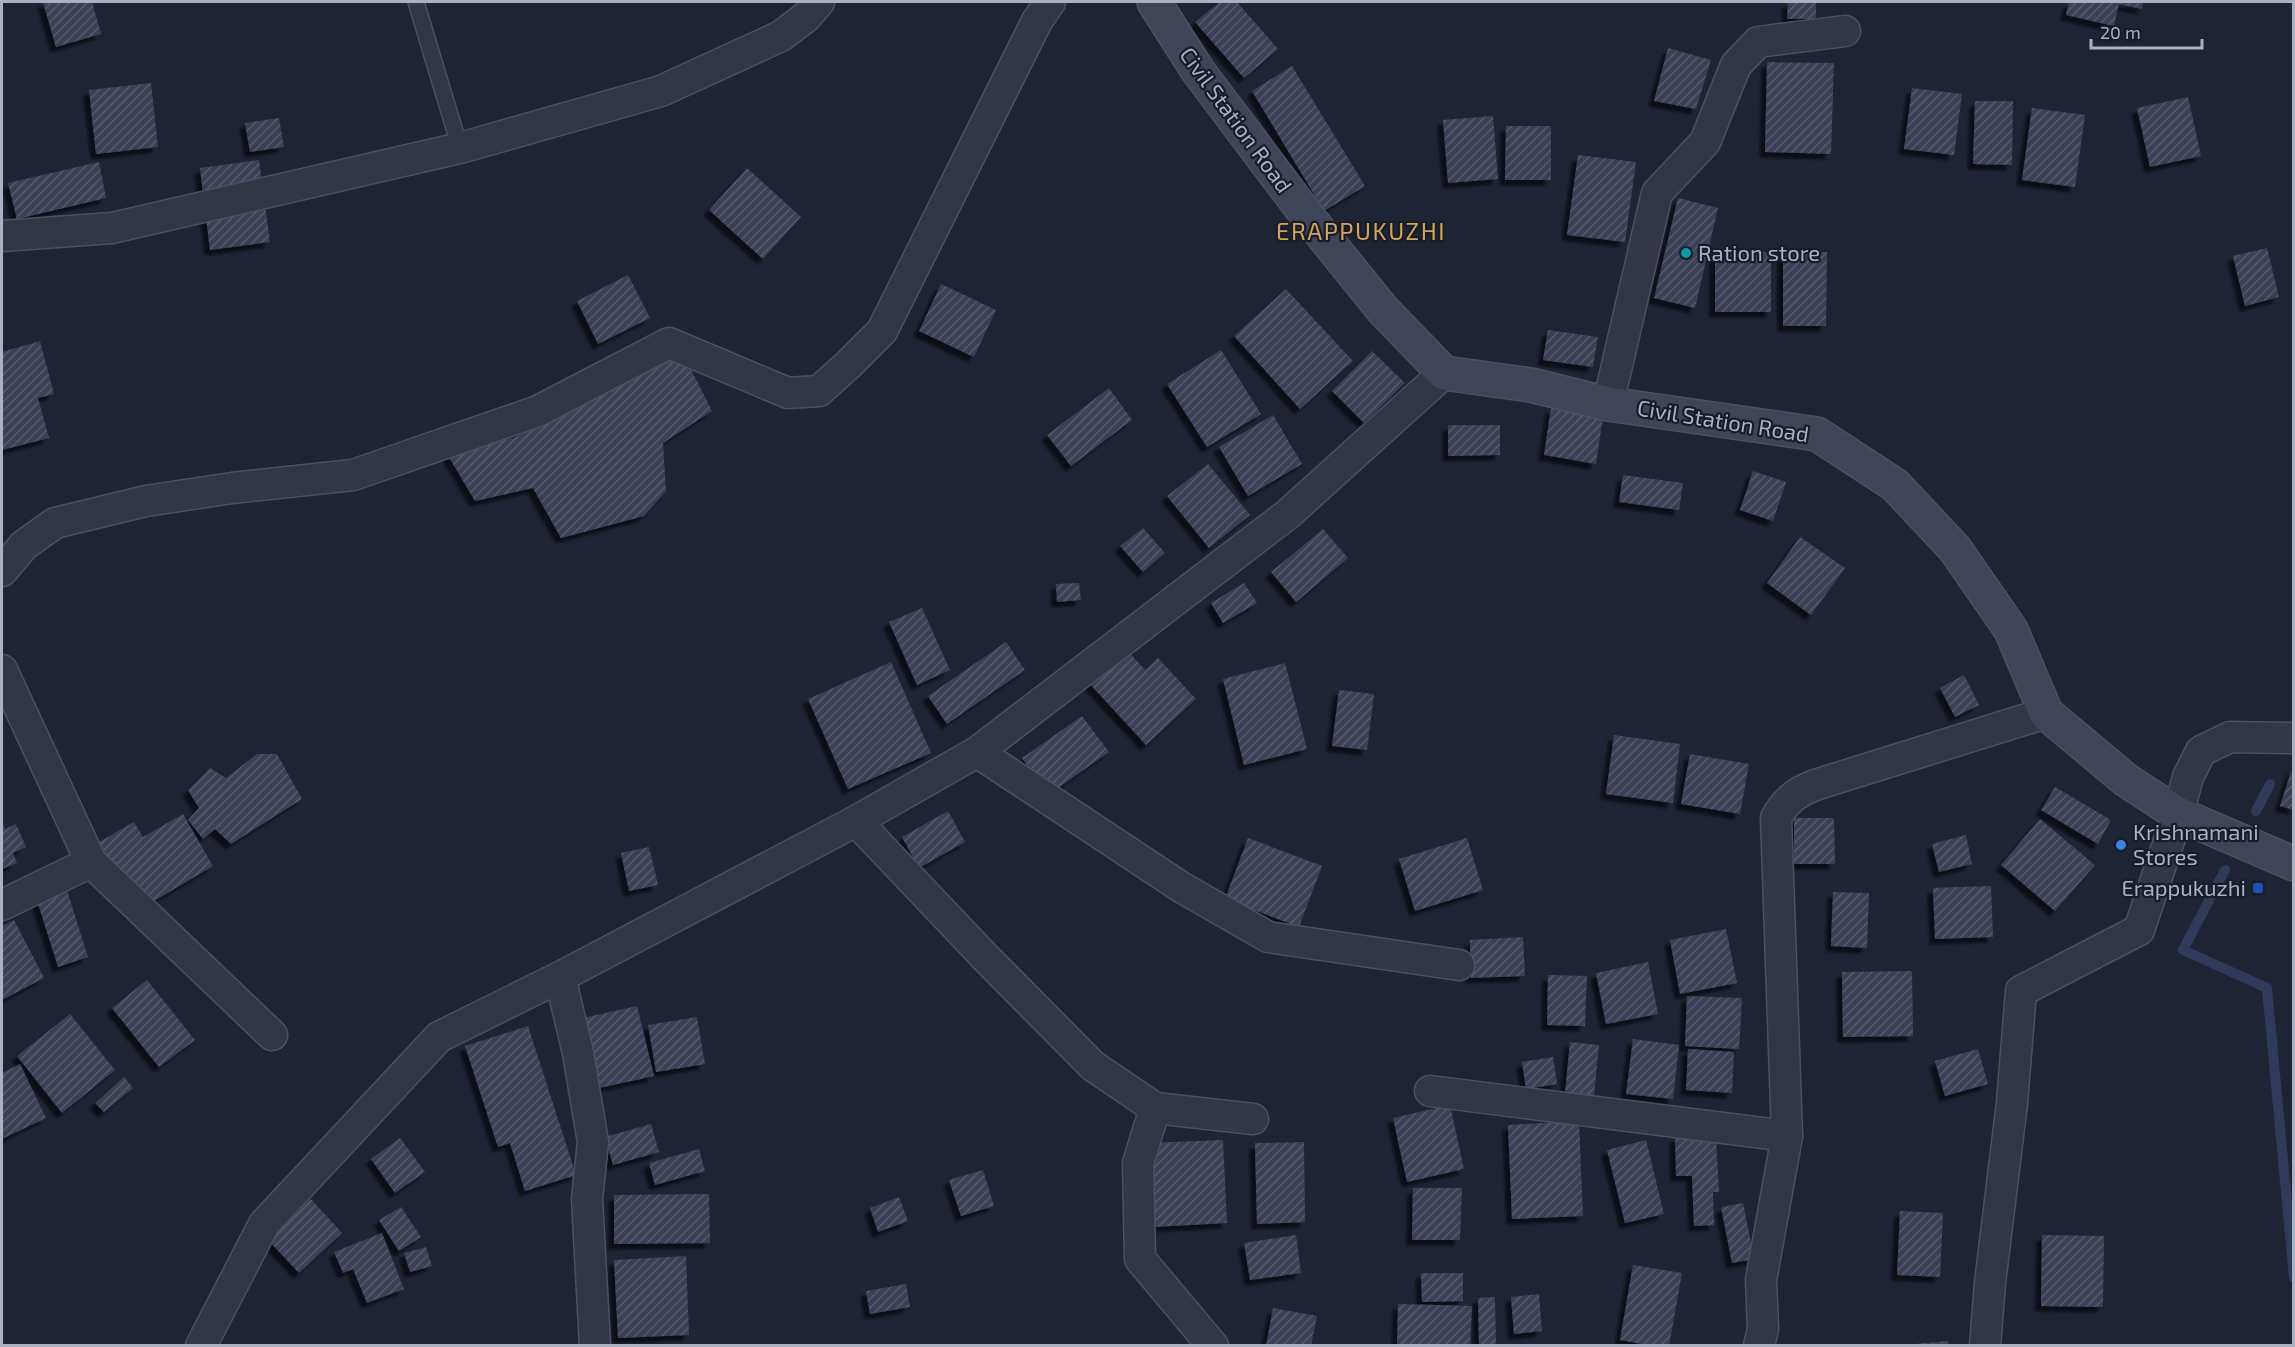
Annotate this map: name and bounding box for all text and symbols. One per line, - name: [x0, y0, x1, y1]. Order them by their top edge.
- scale bar: [2091, 12, 2202, 50]
- text: 20 m: [2100, 21, 2141, 43]
- street label: Civil Station Road: [1175, 42, 1298, 197]
- district label: ERAPPUKUZHI: [1276, 216, 1446, 245]
- place label: Ration store: [1698, 239, 1820, 265]
- marker: Ration store: [1679, 246, 1693, 260]
- street label: Civil Station Road: [1636, 394, 1811, 446]
- place label: Krishnamani Stores: [2133, 818, 2259, 869]
- marker: Krishnamani Stores: [2114, 838, 2128, 852]
- place label: Erappukuzhi: [2122, 874, 2246, 900]
- marker: Erappukuzhi: [2251, 881, 2265, 895]

